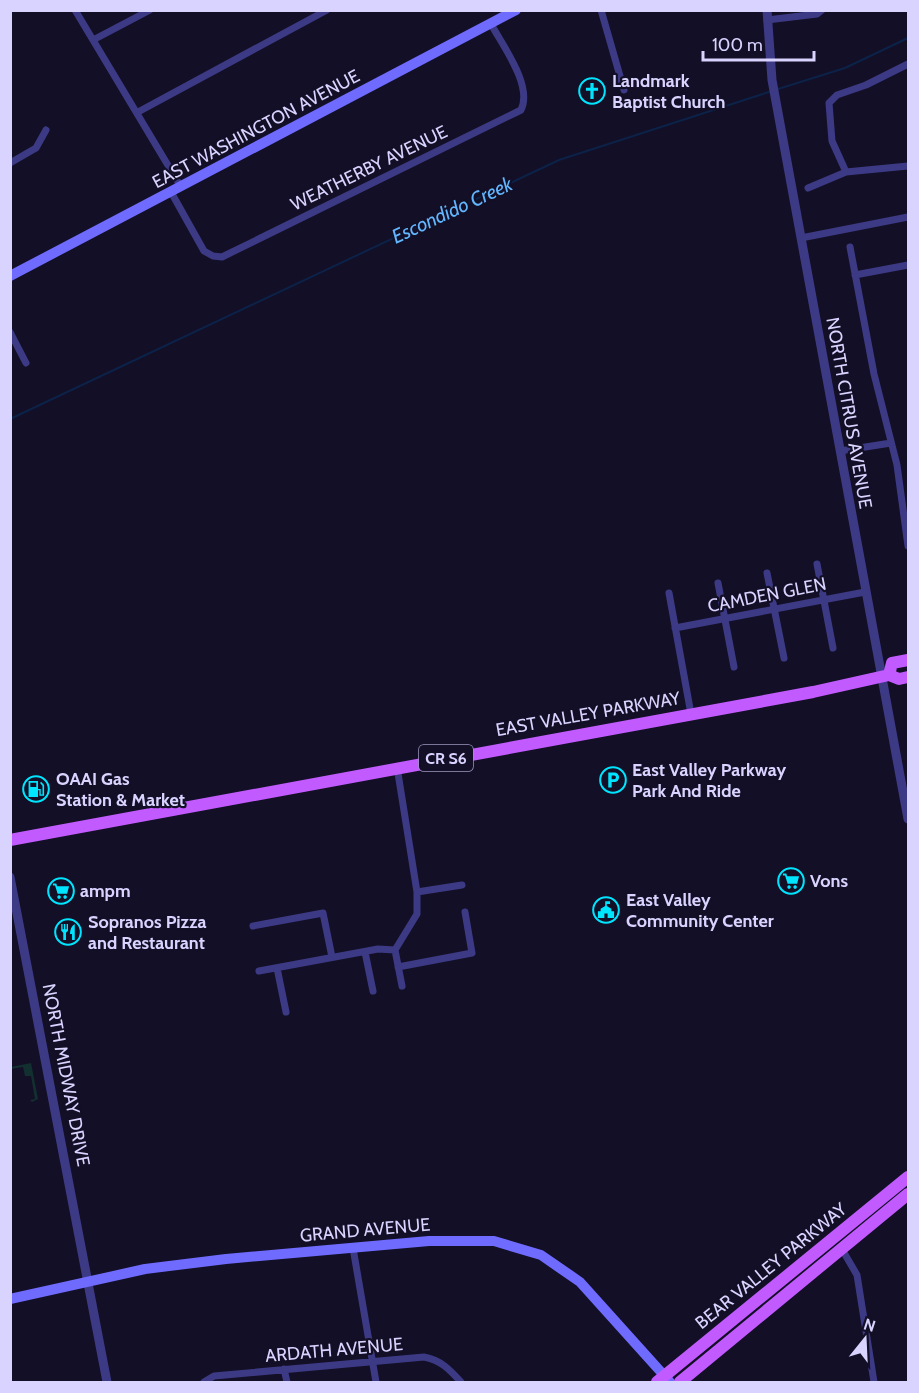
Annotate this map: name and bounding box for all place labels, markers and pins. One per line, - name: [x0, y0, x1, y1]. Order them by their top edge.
- place label: Landmark Baptist Church: [612, 70, 725, 113]
- church icon: Landmark Baptist Church: [577, 76, 607, 106]
- place label: East Valley Parkway Park And Ride: [632, 759, 786, 802]
- parking icon: East Valley Parkway Park And Ride: [598, 765, 628, 795]
- place label: OAAI Gas Station & Market: [56, 768, 185, 811]
- fuel station icon: OAAI Gas Station & Market: [21, 774, 51, 804]
- supermarket icon: Vons: [776, 866, 806, 896]
- place label: Vons: [810, 870, 848, 892]
- supermarket icon: ampm: [46, 876, 76, 906]
- place label: ampm: [80, 880, 131, 902]
- place label: East Valley Community Center: [626, 889, 774, 932]
- public building icon: East Valley Community Center: [591, 895, 621, 925]
- place label: Sopranos Pizza and Restaurant: [88, 911, 207, 954]
- restaurant icon: Sopranos Pizza and Restaurant: [53, 917, 83, 947]

